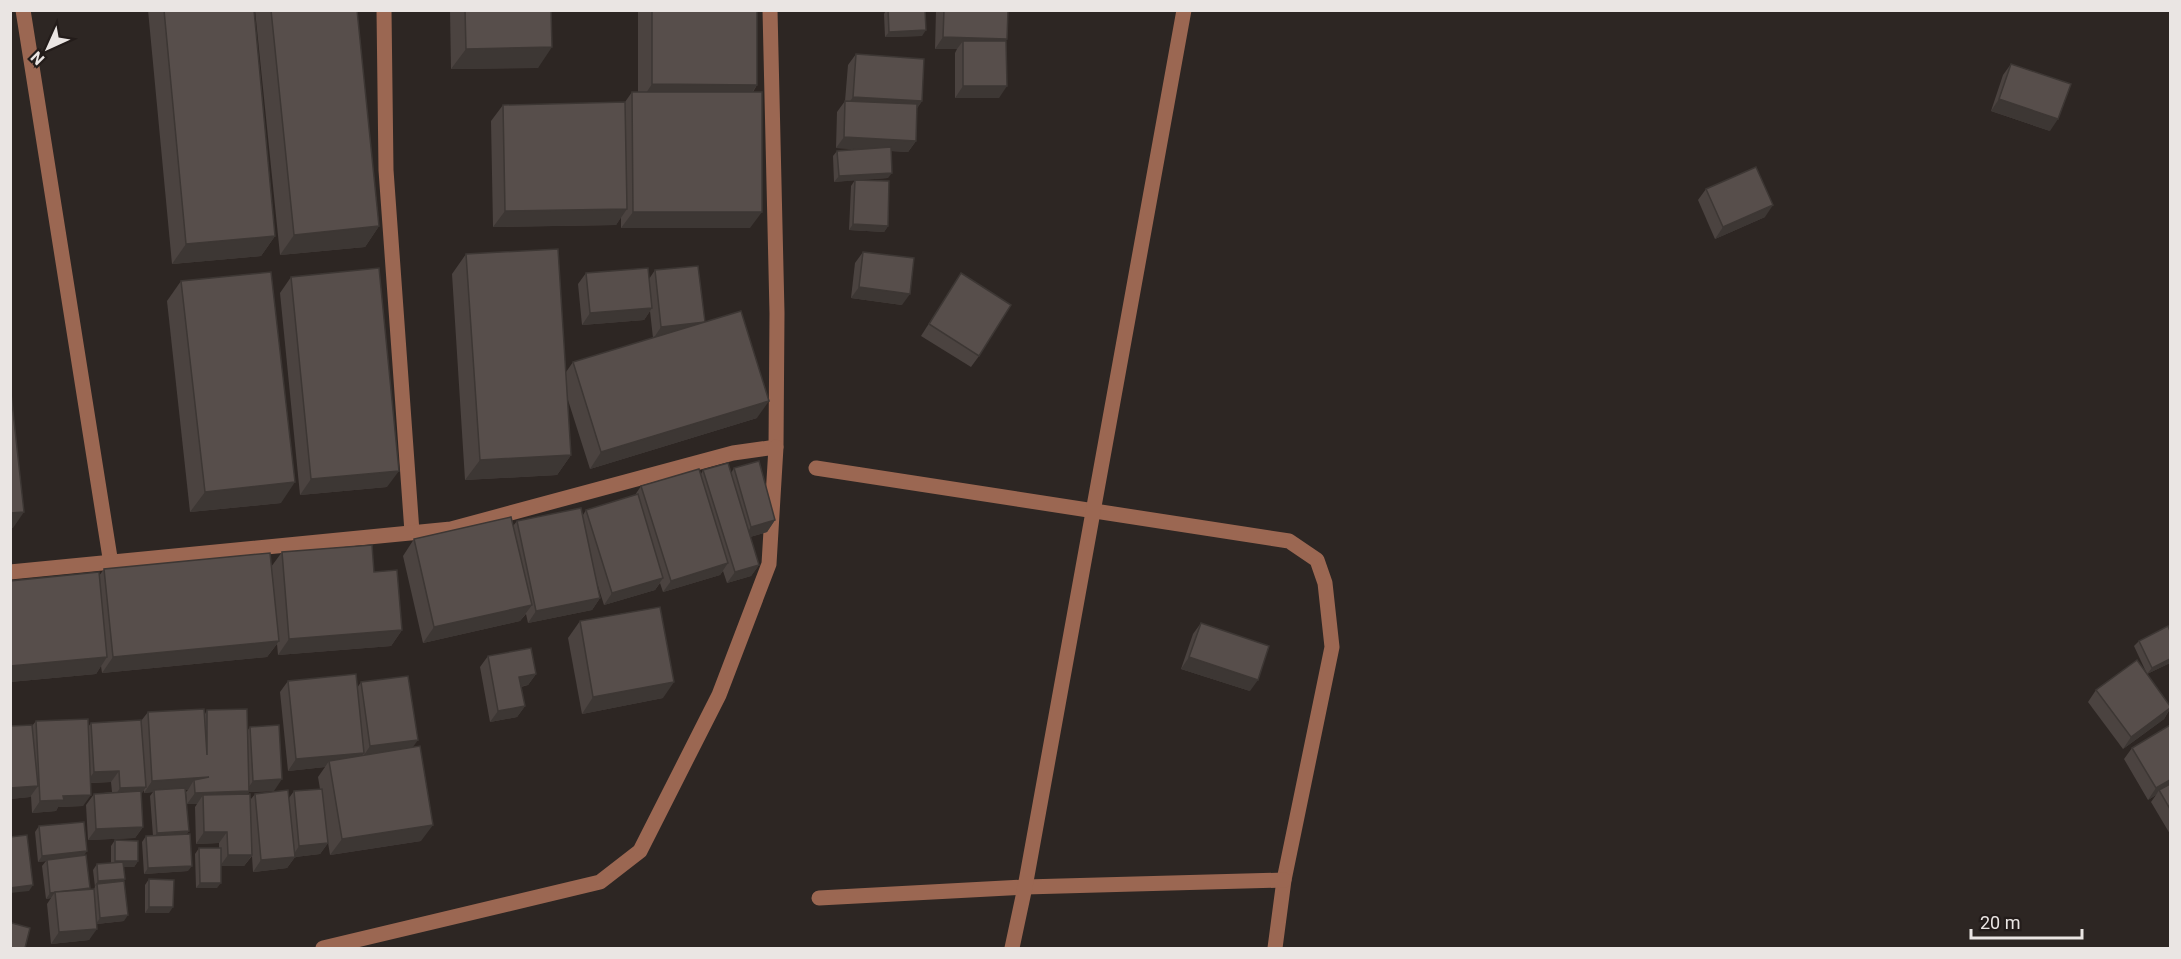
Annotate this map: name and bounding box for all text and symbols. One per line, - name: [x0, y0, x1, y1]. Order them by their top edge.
- north arrow: [18, 18, 78, 78]
- text: N: [27, 48, 48, 69]
- scale bar: [1971, 902, 2082, 940]
- text: 20 m: [1980, 912, 2020, 933]

